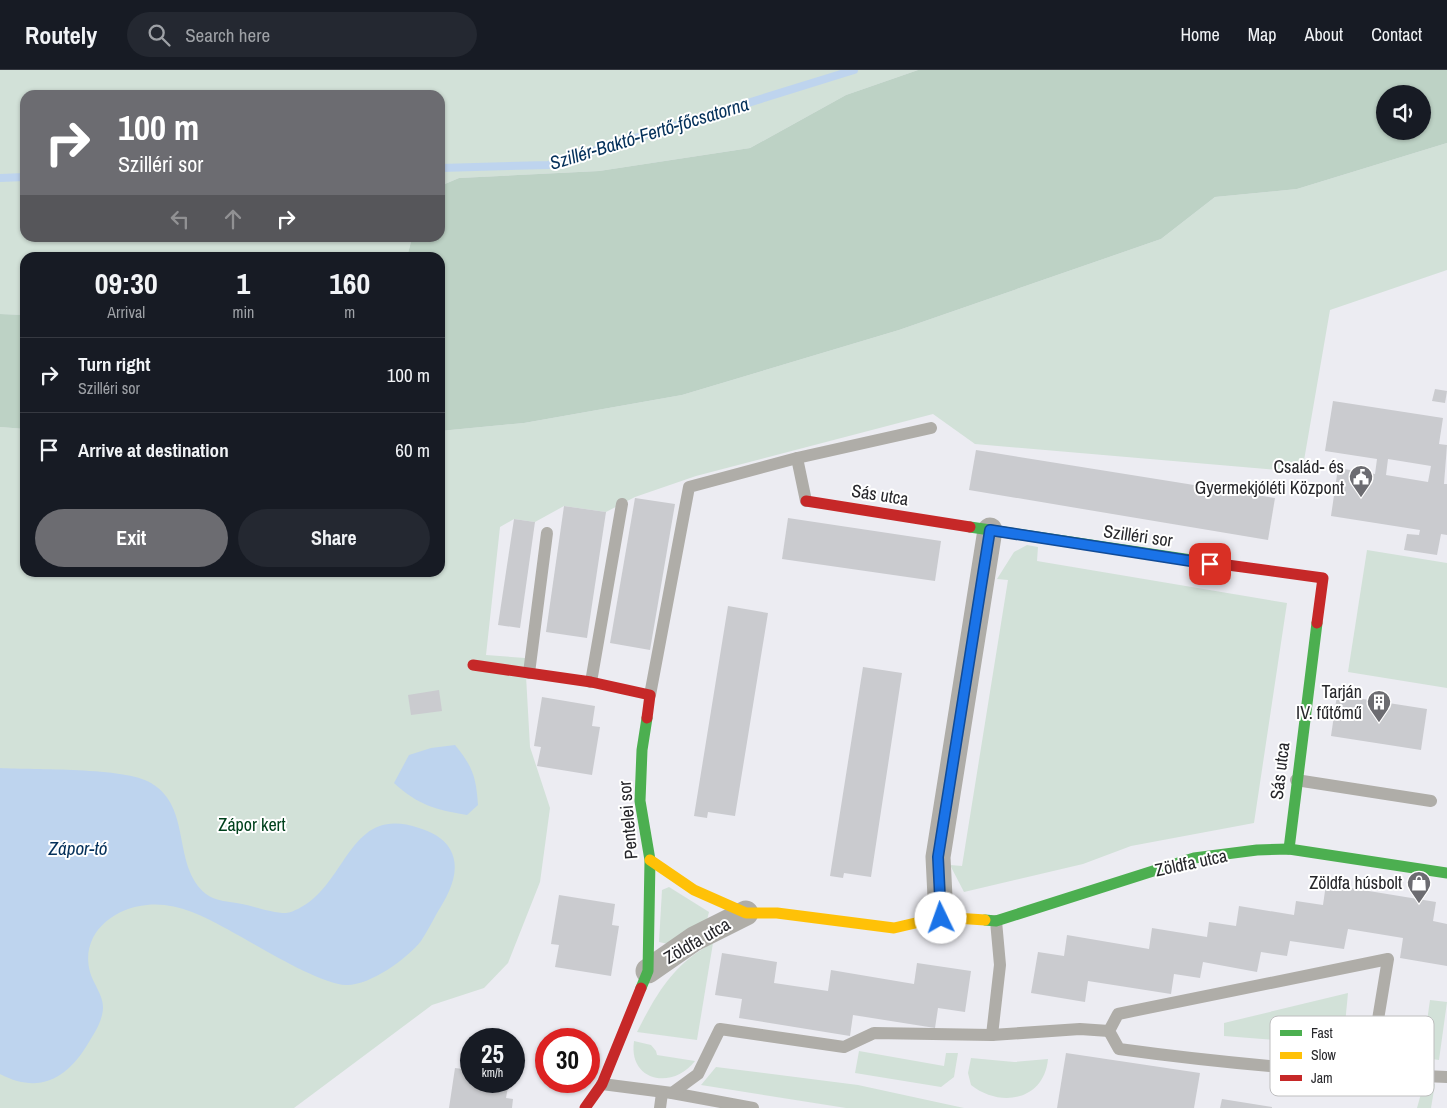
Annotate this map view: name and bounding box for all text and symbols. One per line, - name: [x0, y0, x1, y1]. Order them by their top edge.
- search box: [127, 12, 477, 57]
- text: Routely: [25, 19, 97, 51]
- icon: search: [145, 21, 173, 49]
- text: Search here: [185, 22, 270, 48]
- text: Home: [1180, 22, 1220, 47]
- text: Map: [1248, 22, 1277, 47]
- text: About: [1305, 22, 1343, 47]
- text: Contact: [1371, 22, 1422, 47]
- map controls: [1376, 85, 1431, 140]
- button: sound: [1376, 85, 1431, 140]
- water label: Szillér-Baktó-Fertő-főcsatorna: [546, 90, 752, 176]
- text: 100 m: [118, 104, 199, 151]
- icon: right: [35, 110, 100, 175]
- text: Szilléri sor: [118, 149, 203, 179]
- icon: left: [166, 205, 194, 233]
- icon: ahead: [219, 205, 247, 233]
- icon: right: [272, 205, 300, 233]
- text: 09:30: [95, 263, 158, 303]
- text: 1: [237, 263, 250, 303]
- text: 160: [329, 263, 370, 303]
- text: Arrival: [107, 301, 145, 323]
- text: min: [232, 301, 254, 323]
- text: m: [344, 301, 355, 323]
- text: Turn right: [78, 351, 150, 377]
- icon: right: [35, 361, 63, 389]
- text: 100 m: [387, 362, 430, 388]
- text: Szilléri sor: [78, 377, 140, 399]
- icon: arrive: [35, 436, 63, 464]
- text: Arrive at destination: [78, 437, 229, 463]
- text: 60 m: [395, 437, 430, 463]
- place label: Család- és Gyermekjóléti Központ: [1195, 454, 1344, 500]
- public building icon: Család- és Gyermekjóléti Központ: [1348, 464, 1374, 498]
- street label: Sás utca: [850, 478, 910, 511]
- button: Exit: [35, 509, 228, 567]
- button: Share: [238, 509, 430, 567]
- street label: Szilléri sor: [1102, 518, 1174, 553]
- pin: [1189, 543, 1231, 585]
- icon: arrive: [1196, 550, 1224, 578]
- place label: Tarján IV. fűtőmű: [1296, 679, 1362, 725]
- building icon: Tarján IV. fűtőmű: [1366, 689, 1392, 723]
- street label: Sás utca: [1264, 741, 1295, 801]
- street label: Pentelei sor: [612, 780, 643, 860]
- park label: Zápor kert: [218, 812, 286, 837]
- water label: Zápor-tó: [48, 835, 108, 861]
- street label: Zöldfa utca: [1153, 843, 1229, 882]
- place label: Zöldfa húsbolt: [1309, 870, 1402, 895]
- shop icon: Zöldfa húsbolt: [1406, 870, 1432, 904]
- position arrow: [914, 891, 966, 943]
- street label: Zöldfa utca: [659, 911, 735, 970]
- legend: [1270, 1016, 1434, 1096]
- text: Fast: [1311, 1024, 1333, 1042]
- speed limit sign: 30: [535, 1028, 600, 1093]
- text: 25: [481, 1037, 504, 1071]
- text: Slow: [1311, 1046, 1337, 1064]
- text: km/h: [482, 1065, 503, 1081]
- text: Jam: [1311, 1069, 1333, 1087]

